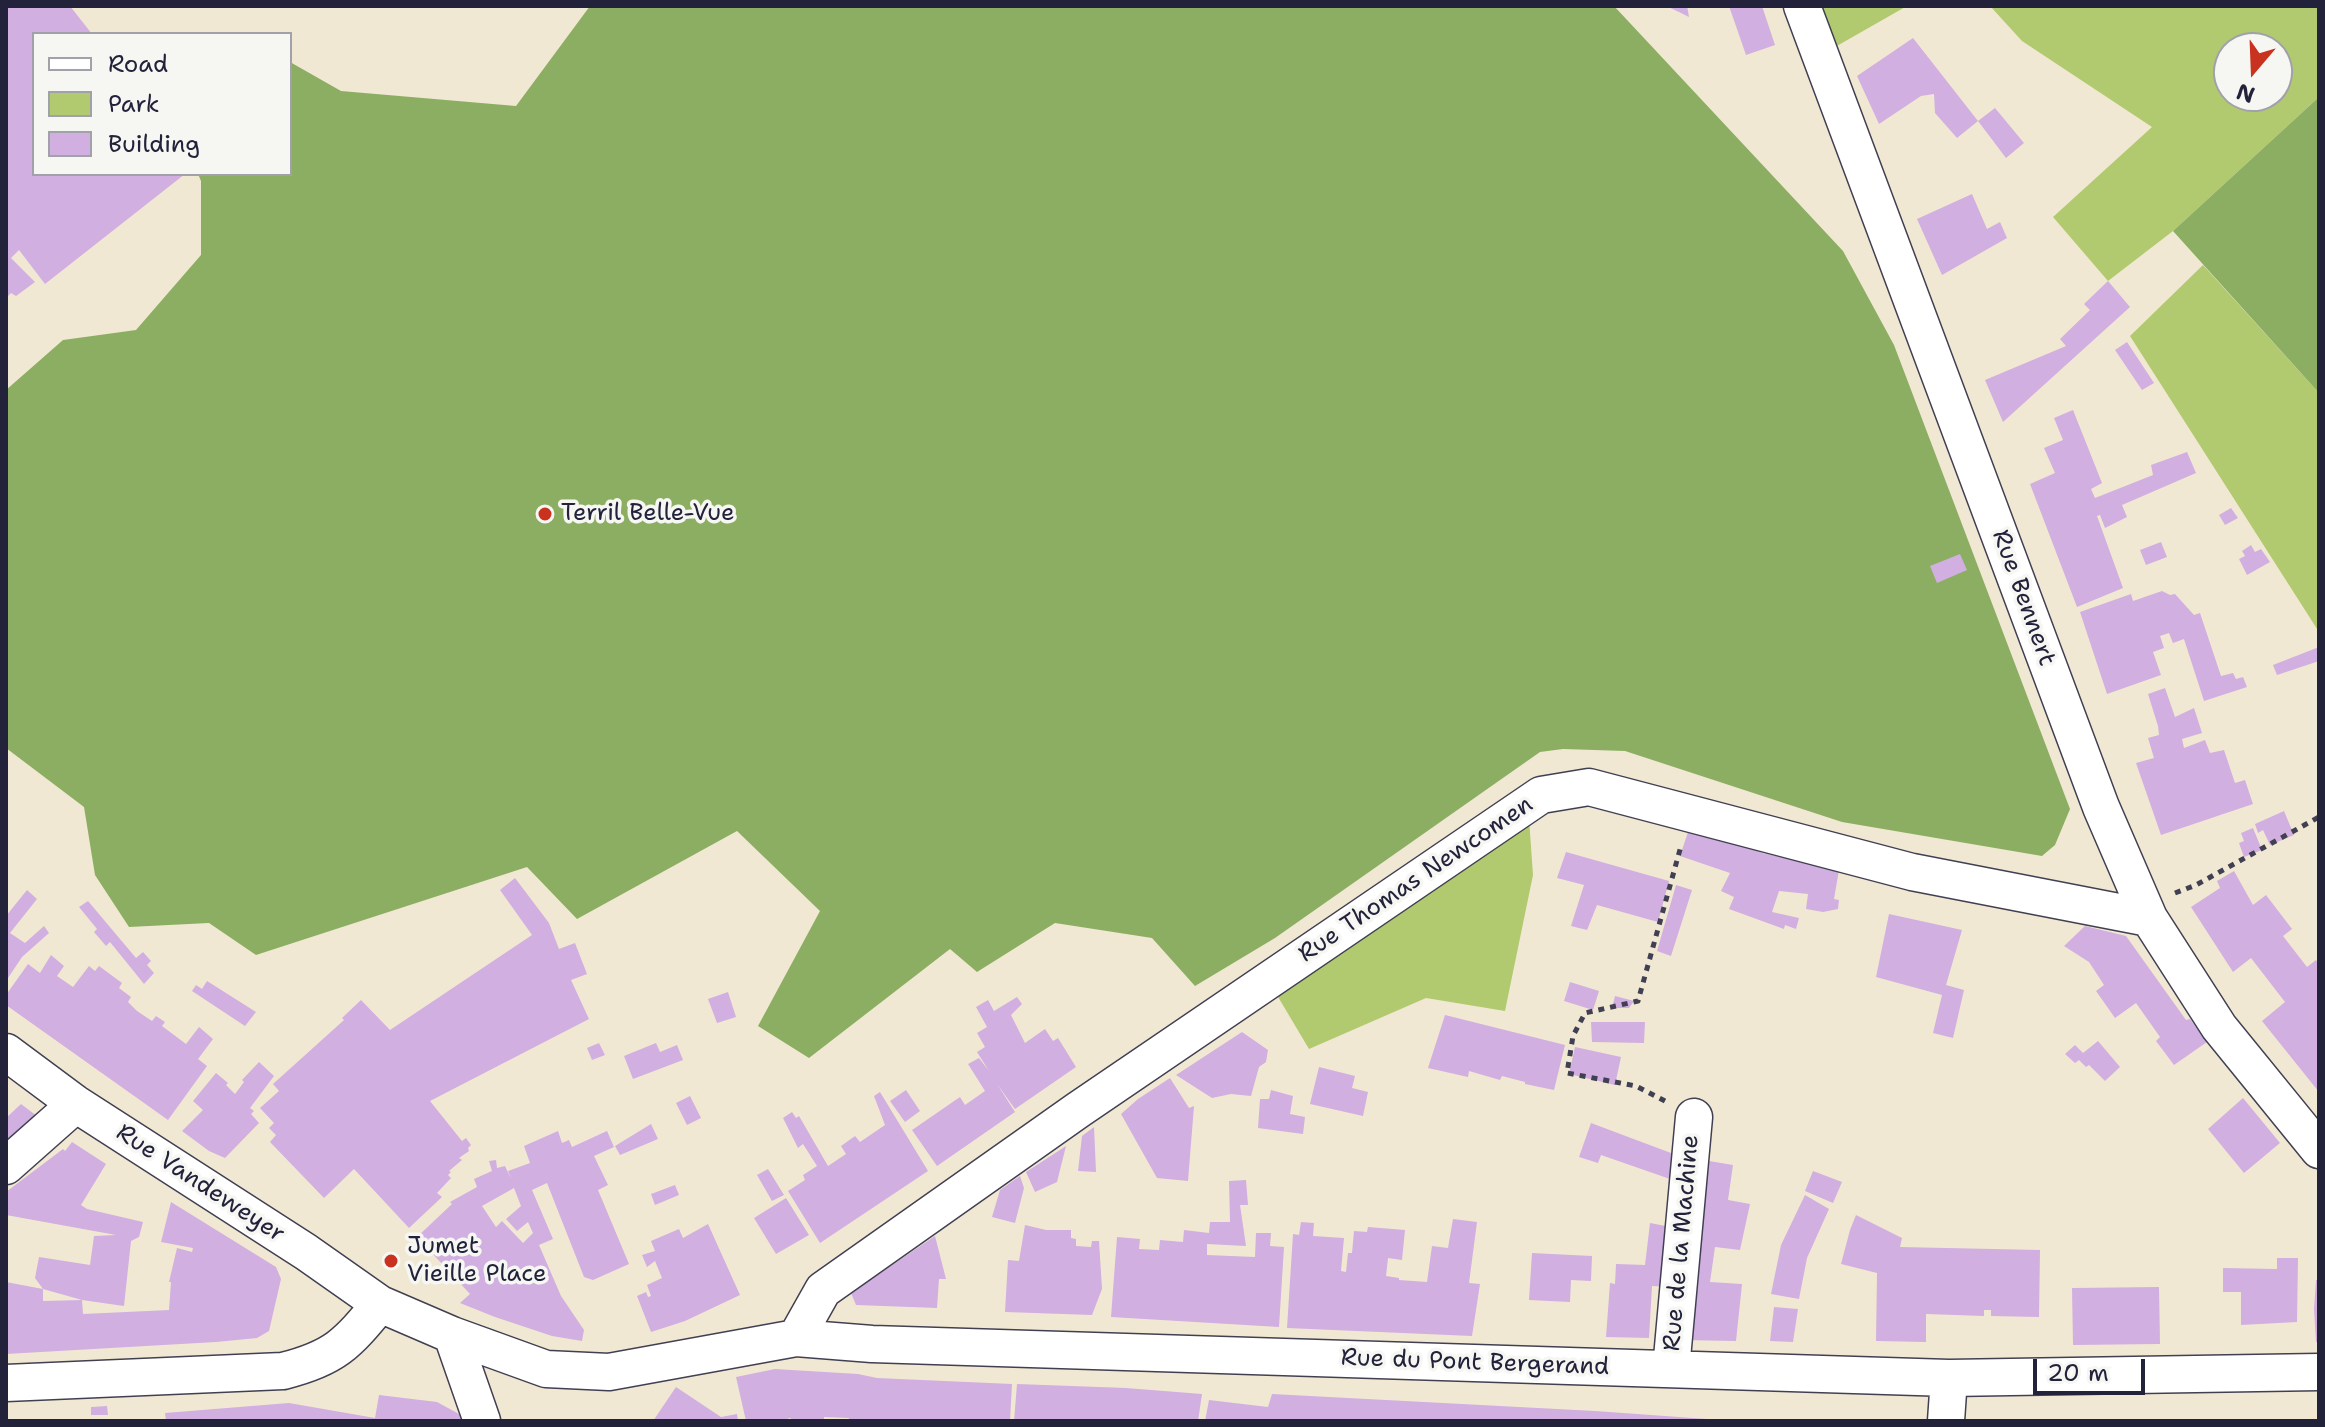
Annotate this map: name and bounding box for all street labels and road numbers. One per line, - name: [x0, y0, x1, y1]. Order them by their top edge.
- street label: Rue Bennert: [1985, 526, 2061, 670]
- street label: Rue Thomas Newcomen: [1293, 791, 1539, 969]
- street label: Rue Vandeweyer: [110, 1119, 290, 1249]
- street label: Rue de la Machine: [1658, 1134, 1706, 1352]
- street label: Rue du Pont Bergerand: [1340, 1344, 1610, 1382]

